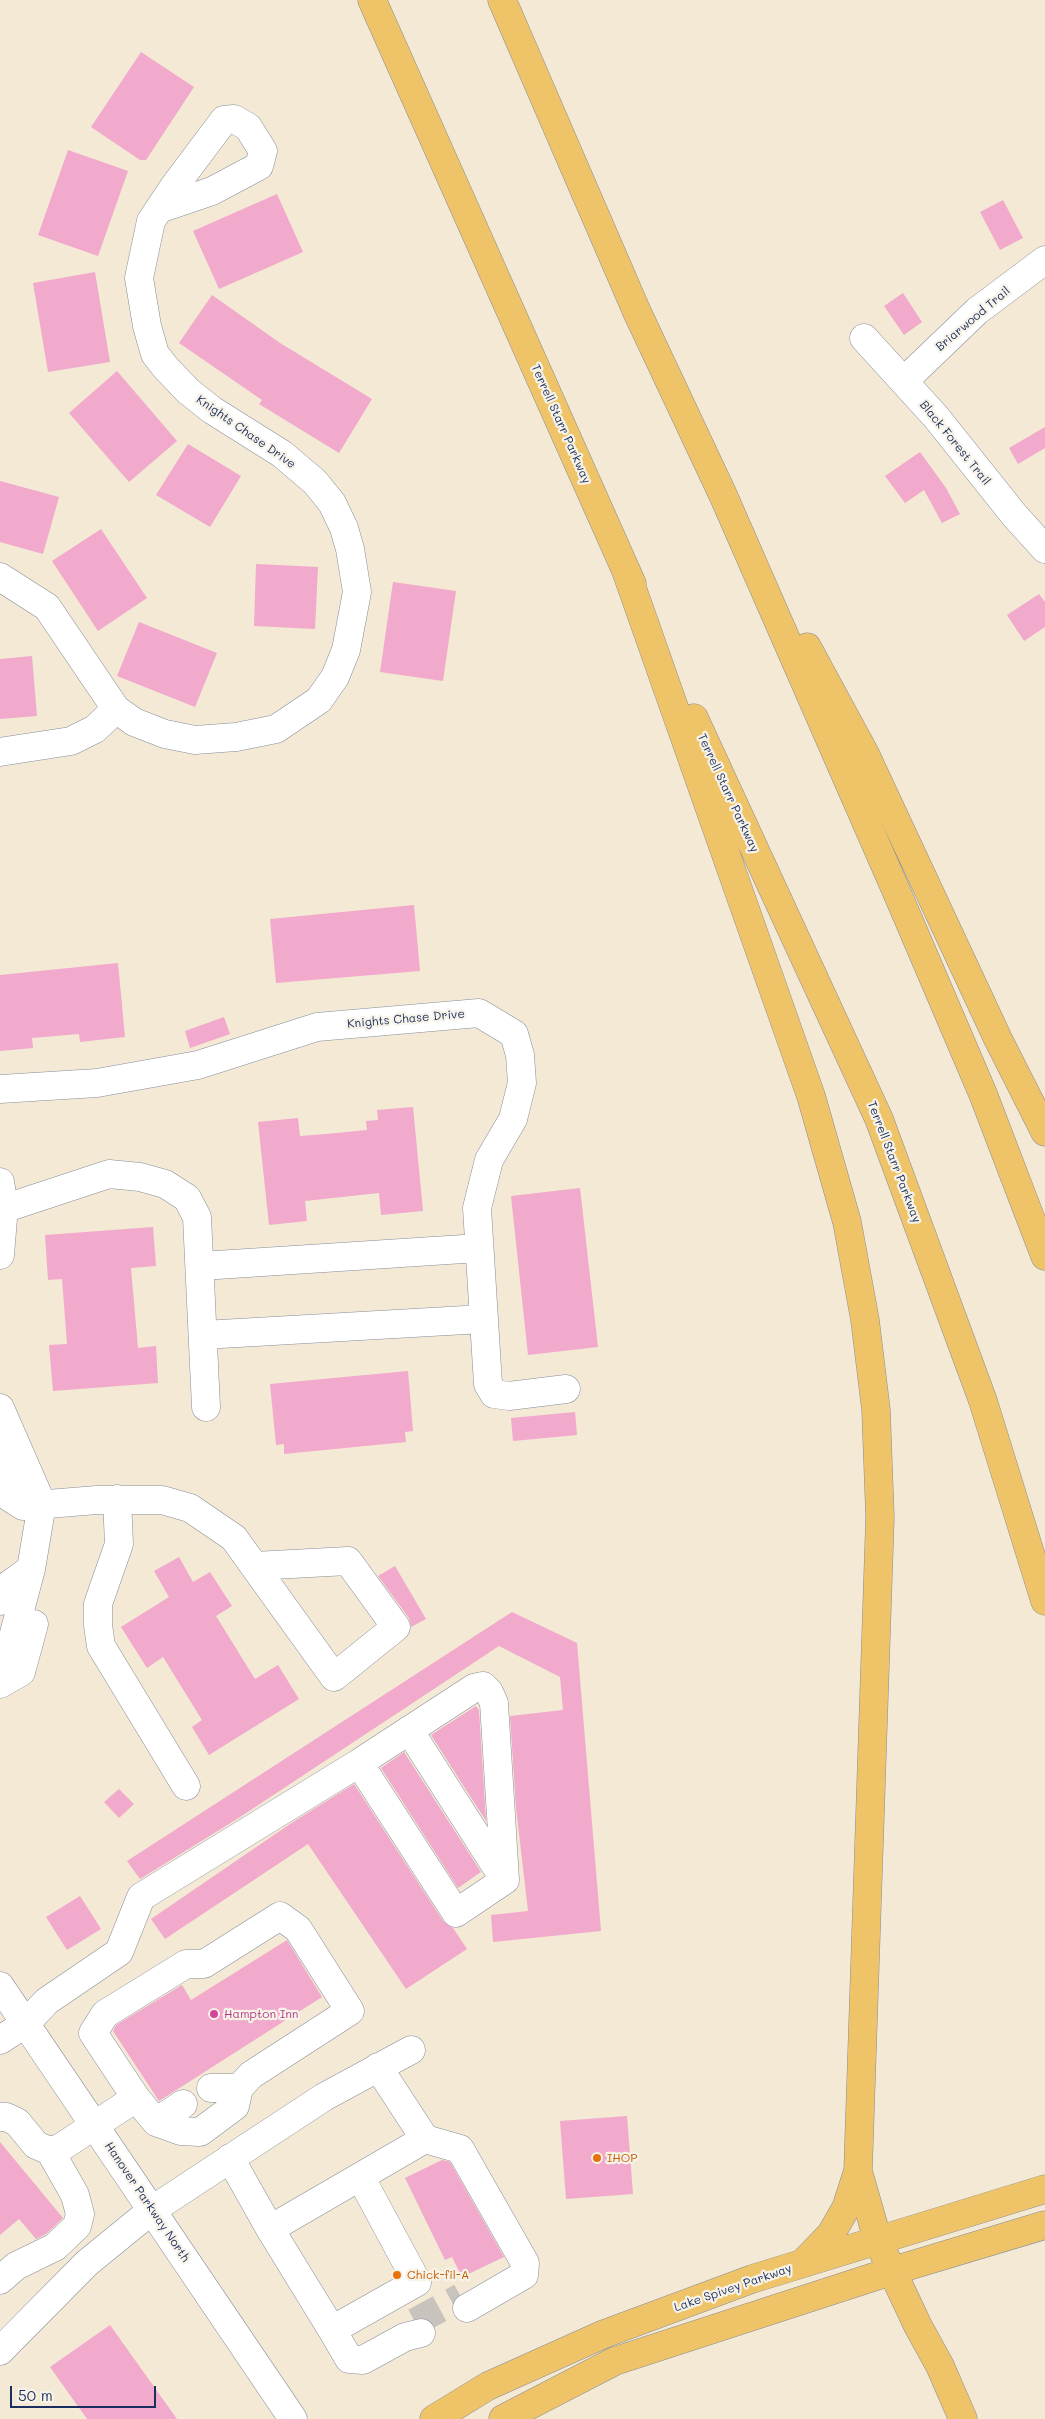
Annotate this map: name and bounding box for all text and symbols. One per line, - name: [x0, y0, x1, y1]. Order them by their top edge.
- street label: Briarwood Trail: [933, 284, 1013, 354]
- street label: Terrell Starr Parkway: [528, 362, 594, 486]
- street label: Knights Chase Drive: [194, 392, 298, 472]
- street label: Black Forest Trail: [917, 398, 993, 488]
- street label: Terrell Starr Parkway: [694, 731, 762, 855]
- street label: Knights Chase Drive: [347, 1007, 465, 1031]
- street label: Terrell Starr Parkway: [864, 1099, 924, 1225]
- place label: Hampton Inn: [224, 2007, 298, 2021]
- marker: Hampton Inn: [208, 2008, 220, 2020]
- street label: Hanover Parkway North: [101, 2139, 193, 2265]
- place label: IHOP: [607, 2151, 638, 2165]
- marker: IHOP: [591, 2152, 603, 2164]
- street label: Lake Spivey Parkway: [672, 2261, 794, 2315]
- place label: Chick-fil-A: [407, 2268, 469, 2282]
- marker: Chick-fil-A: [391, 2269, 403, 2281]
- scale bar: [12, 2376, 159, 2408]
- text: 50 m: [18, 2385, 53, 2405]

